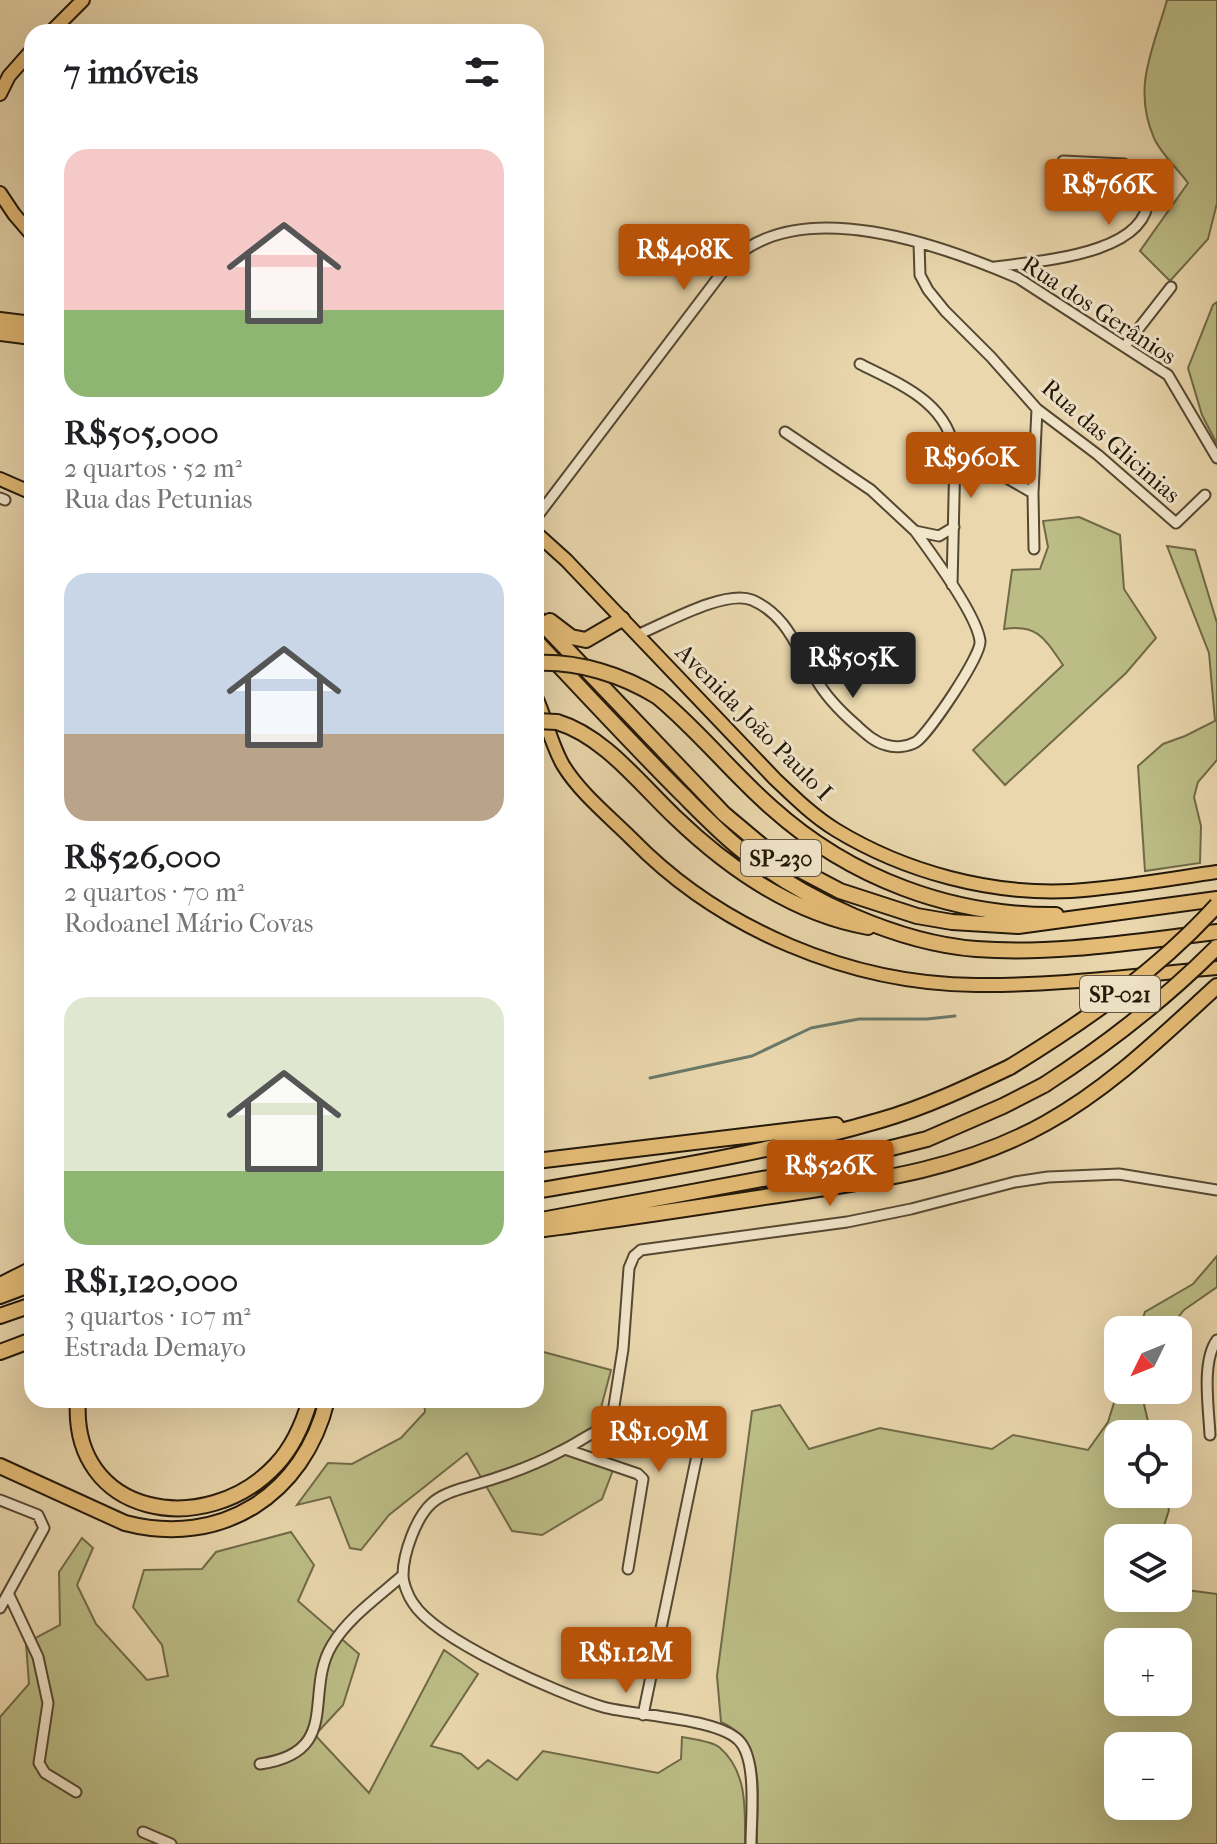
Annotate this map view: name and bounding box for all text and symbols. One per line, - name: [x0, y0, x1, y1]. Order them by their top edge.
- icon: filters: [460, 50, 504, 94]
- text: 7 imóveis: [64, 52, 198, 92]
- pin: R$766K: [1044, 159, 1174, 227]
- text: R$766K: [1063, 169, 1155, 200]
- icon: home: [212, 201, 356, 345]
- pin: R$408K: [619, 224, 749, 292]
- text: R$408K: [637, 234, 731, 265]
- street label: Rua dos Gerânios: [1017, 250, 1181, 370]
- street label: Rua das Glicinias: [1036, 373, 1186, 509]
- text: R$505,000: [64, 413, 219, 453]
- pin: R$960K: [906, 432, 1036, 500]
- text: R$960K: [924, 442, 1018, 473]
- text: 2 quartos · 52 m²: [64, 453, 242, 484]
- text: Rua das Petunias: [64, 484, 252, 515]
- icon: home: [212, 625, 356, 769]
- pin: R$505K: [788, 632, 918, 700]
- street label: Avenida João Paulo I: [669, 637, 838, 806]
- text: R$505K: [809, 642, 897, 673]
- text: R$526,000: [64, 837, 221, 877]
- road number: SP-230: [741, 840, 821, 876]
- text: 2 quartos · 70 m²: [64, 877, 244, 908]
- text: Rodoanel Mário Covas: [64, 908, 313, 939]
- road number: SP-021: [1080, 976, 1160, 1012]
- icon: home: [212, 1049, 356, 1193]
- pin: R$526K: [765, 1140, 895, 1208]
- text: R$526K: [785, 1150, 875, 1181]
- text: R$1,120,000: [64, 1261, 238, 1301]
- text: 3 quartos · 107 m²: [64, 1301, 251, 1332]
- north arrow: [1104, 1316, 1192, 1404]
- map controls: [1104, 1316, 1192, 1820]
- text: Estrada Demayo: [64, 1332, 246, 1363]
- pin: R$1.09M: [585, 1406, 733, 1474]
- text: R$1.09M: [609, 1416, 709, 1447]
- button: locate: [1104, 1420, 1192, 1508]
- button: layers: [1104, 1524, 1192, 1612]
- pin: R$1.12M: [552, 1627, 700, 1695]
- button: +: [1104, 1628, 1192, 1716]
- text: R$1.12M: [579, 1637, 673, 1668]
- button: −: [1104, 1732, 1192, 1820]

